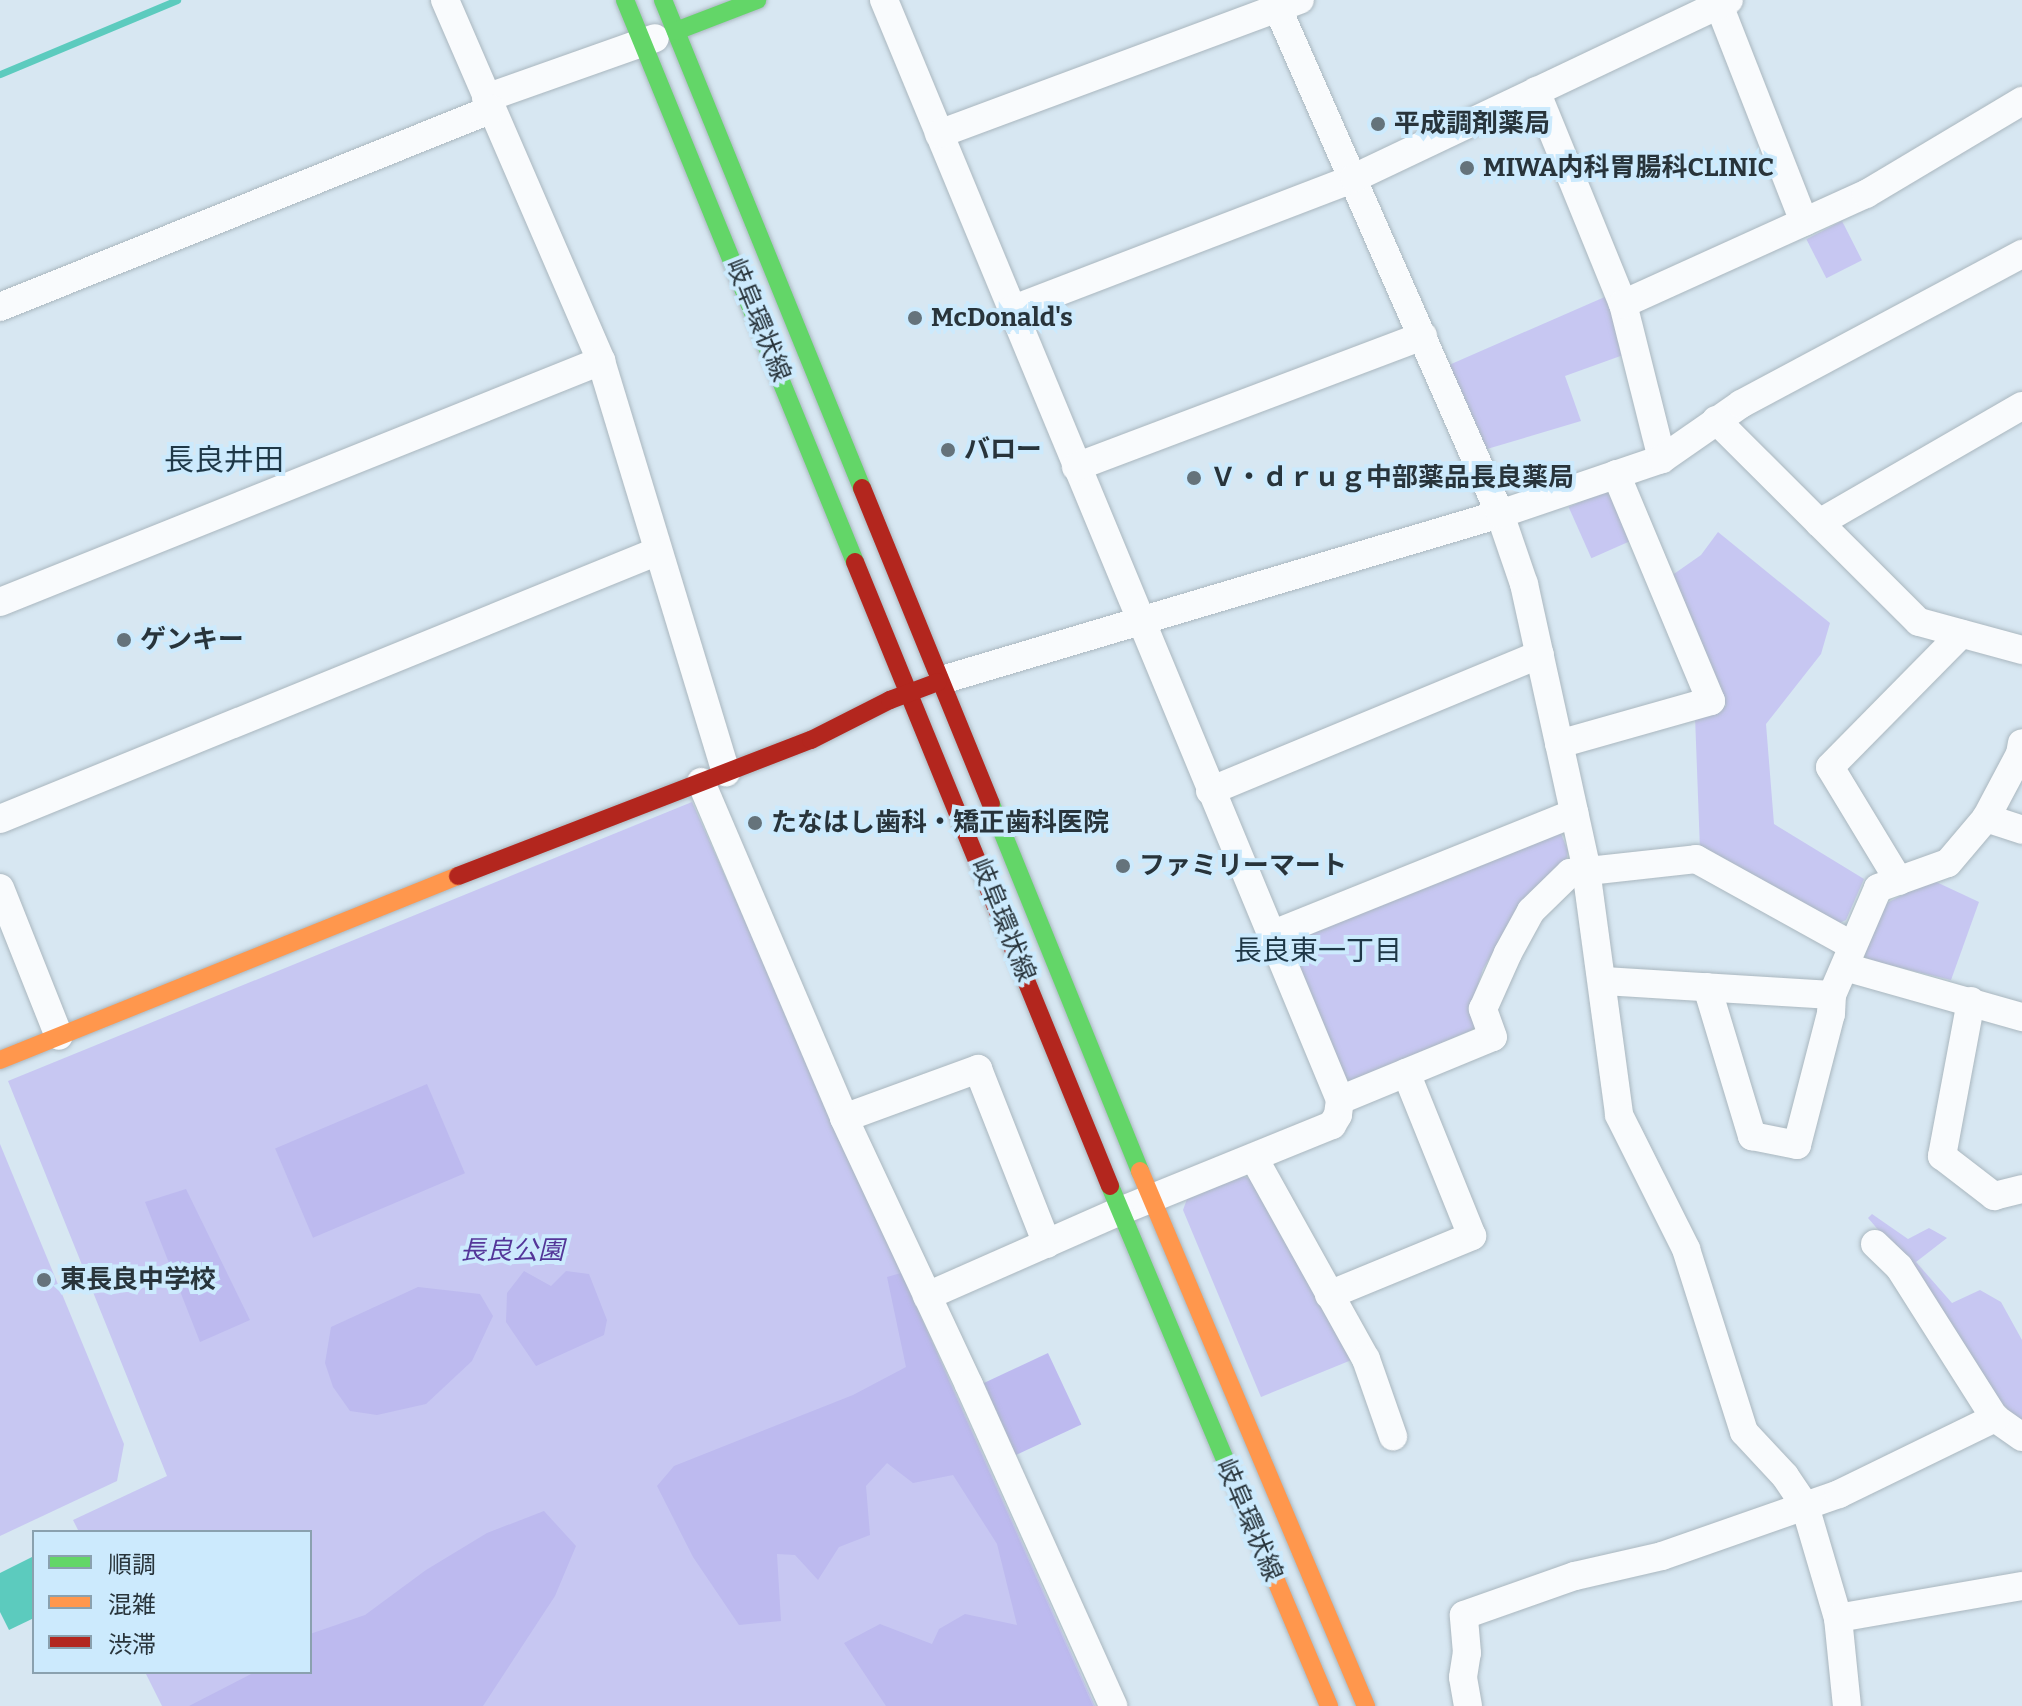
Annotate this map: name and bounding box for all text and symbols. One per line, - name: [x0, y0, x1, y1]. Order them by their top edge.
- place label: 平成調剤薬局: [1394, 108, 1550, 140]
- marker: 平成調剤薬局: [1369, 115, 1387, 133]
- place label: MIWA内科胃腸科CLINIC: [1483, 152, 1774, 184]
- marker: MIWA内科胃腸科CLINIC: [1458, 159, 1476, 177]
- street label: 岐阜環状線: [719, 254, 797, 386]
- place label: McDonald's: [931, 302, 1073, 334]
- marker: McDonald's: [906, 309, 924, 327]
- place label: バロー: [964, 434, 1042, 466]
- marker: バロー: [939, 441, 957, 459]
- district label: 長良井田: [164, 442, 284, 478]
- place label: Ｖ・ｄｒｕｇ中部薬品長良薬局: [1210, 462, 1574, 494]
- marker: Ｖ・ｄｒｕｇ中部薬品長良薬局: [1185, 469, 1203, 487]
- place label: ゲンキー: [140, 624, 244, 656]
- marker: ゲンキー: [115, 631, 133, 649]
- place label: たなはし歯科・矯正歯科医院: [771, 807, 1109, 839]
- marker: たなはし歯科・矯正歯科医院: [746, 814, 764, 832]
- place label: ファミリーマート: [1139, 850, 1347, 882]
- street label: 岐阜環状線: [964, 854, 1042, 986]
- marker: ファミリーマート: [1114, 857, 1132, 875]
- district label: 長良東一丁目: [1234, 934, 1402, 968]
- park label: 長良公園: [460, 1235, 564, 1267]
- place label: 東長良中学校: [60, 1264, 216, 1296]
- marker: 東長良中学校: [35, 1271, 53, 1289]
- street label: 岐阜環状線: [1209, 1454, 1289, 1586]
- legend: [32, 1530, 312, 1674]
- text: 順調: [108, 1551, 156, 1579]
- text: 混雑: [108, 1591, 156, 1619]
- text: 渋滞: [108, 1631, 156, 1659]

